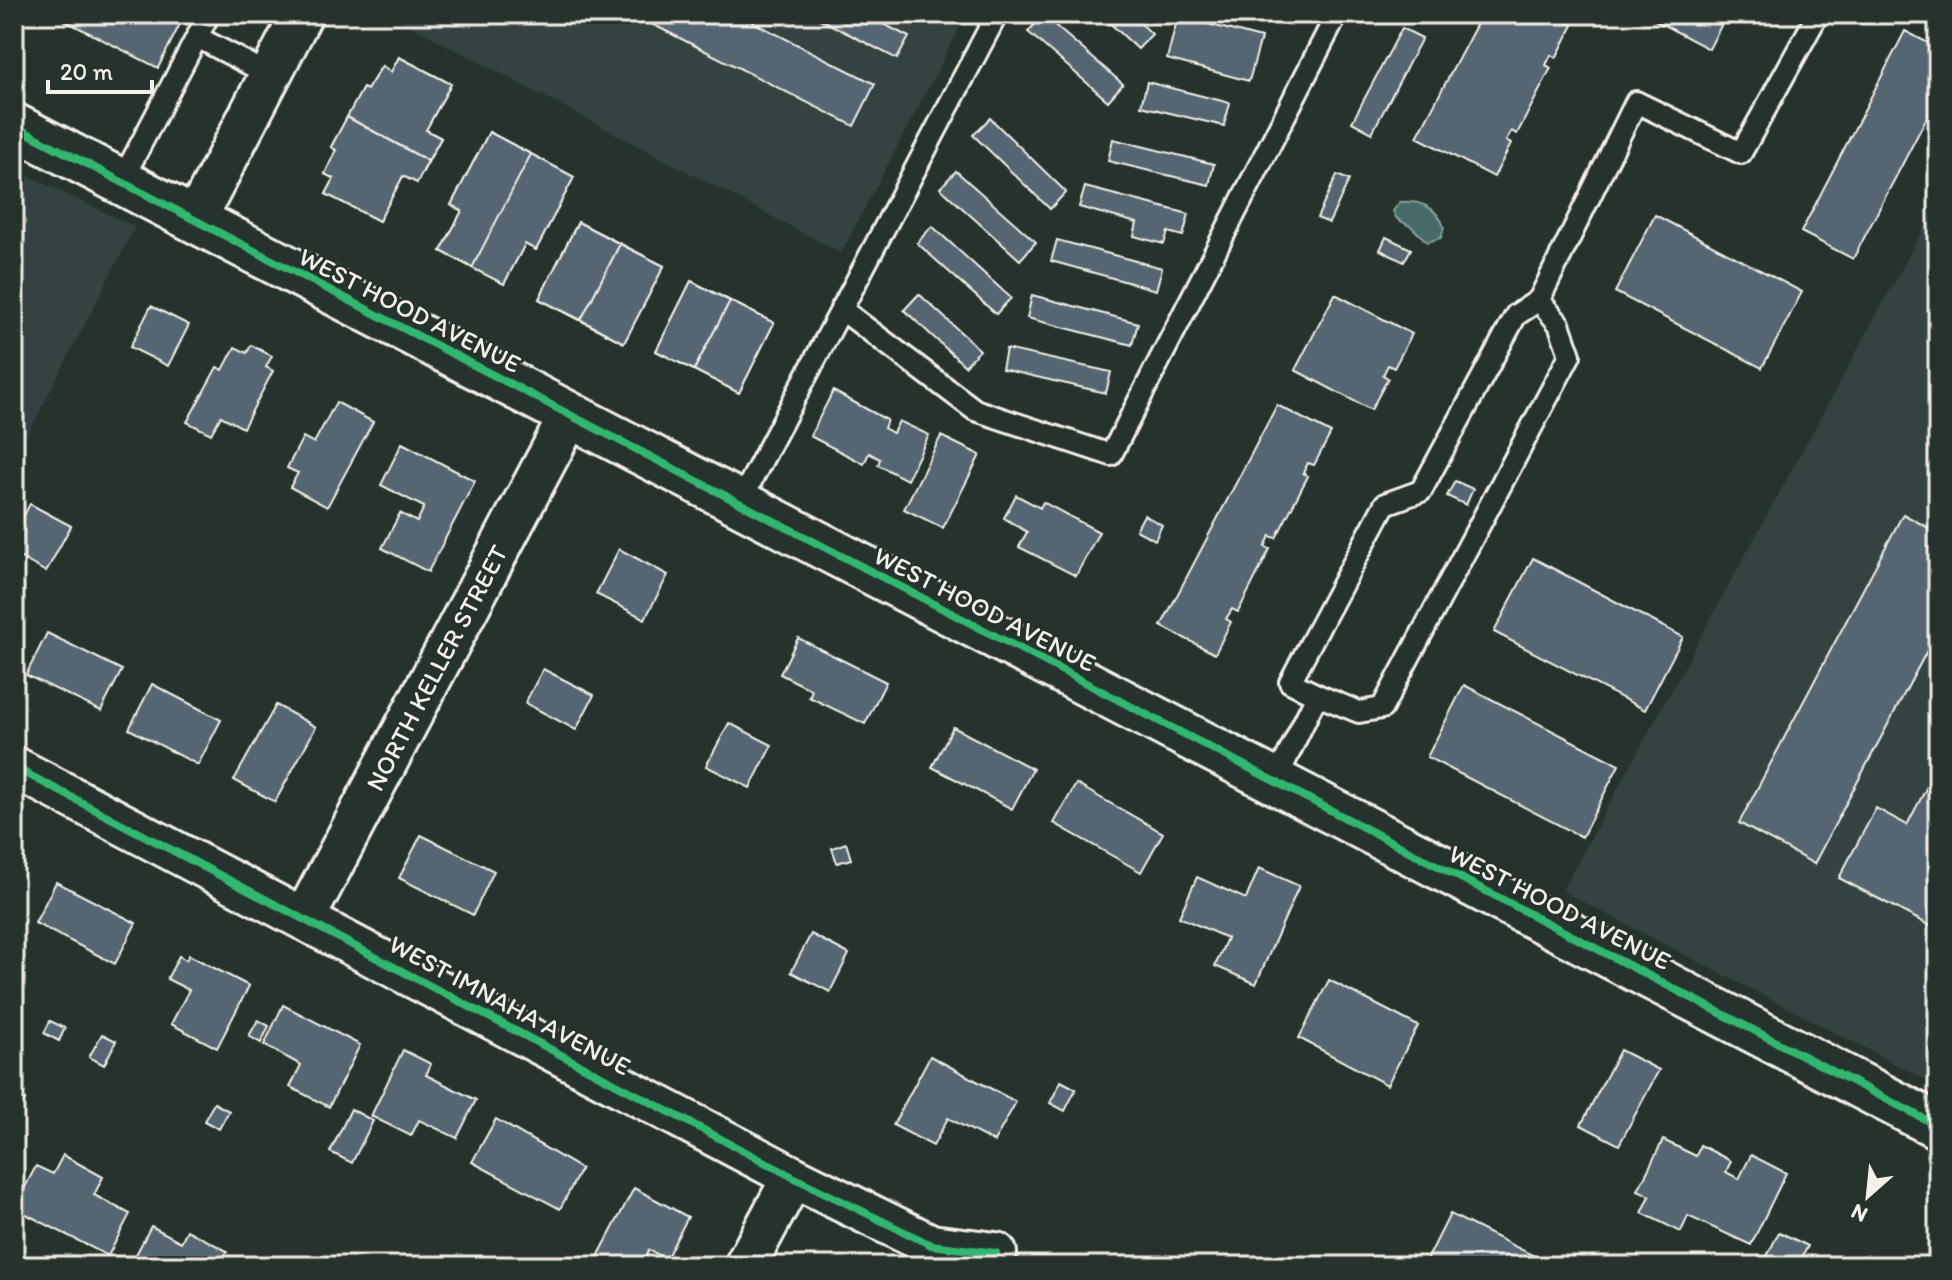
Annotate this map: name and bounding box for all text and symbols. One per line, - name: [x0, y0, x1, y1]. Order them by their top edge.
- scale bar: [48, 44, 152, 94]
- text: 20 m: [60, 57, 113, 86]
- street label: WEST HOOD AVENUE: [294, 240, 526, 380]
- street label: NORTH KELLER STREET: [359, 539, 515, 796]
- street label: WEST HOOD AVENUE: [869, 539, 1101, 679]
- street label: WEST HOOD AVENUE: [1444, 837, 1676, 977]
- street label: WEST IMNAHA AVENUE: [384, 928, 636, 1082]
- north arrow: [1828, 1156, 1908, 1236]
- text: N: [1846, 1198, 1872, 1229]

